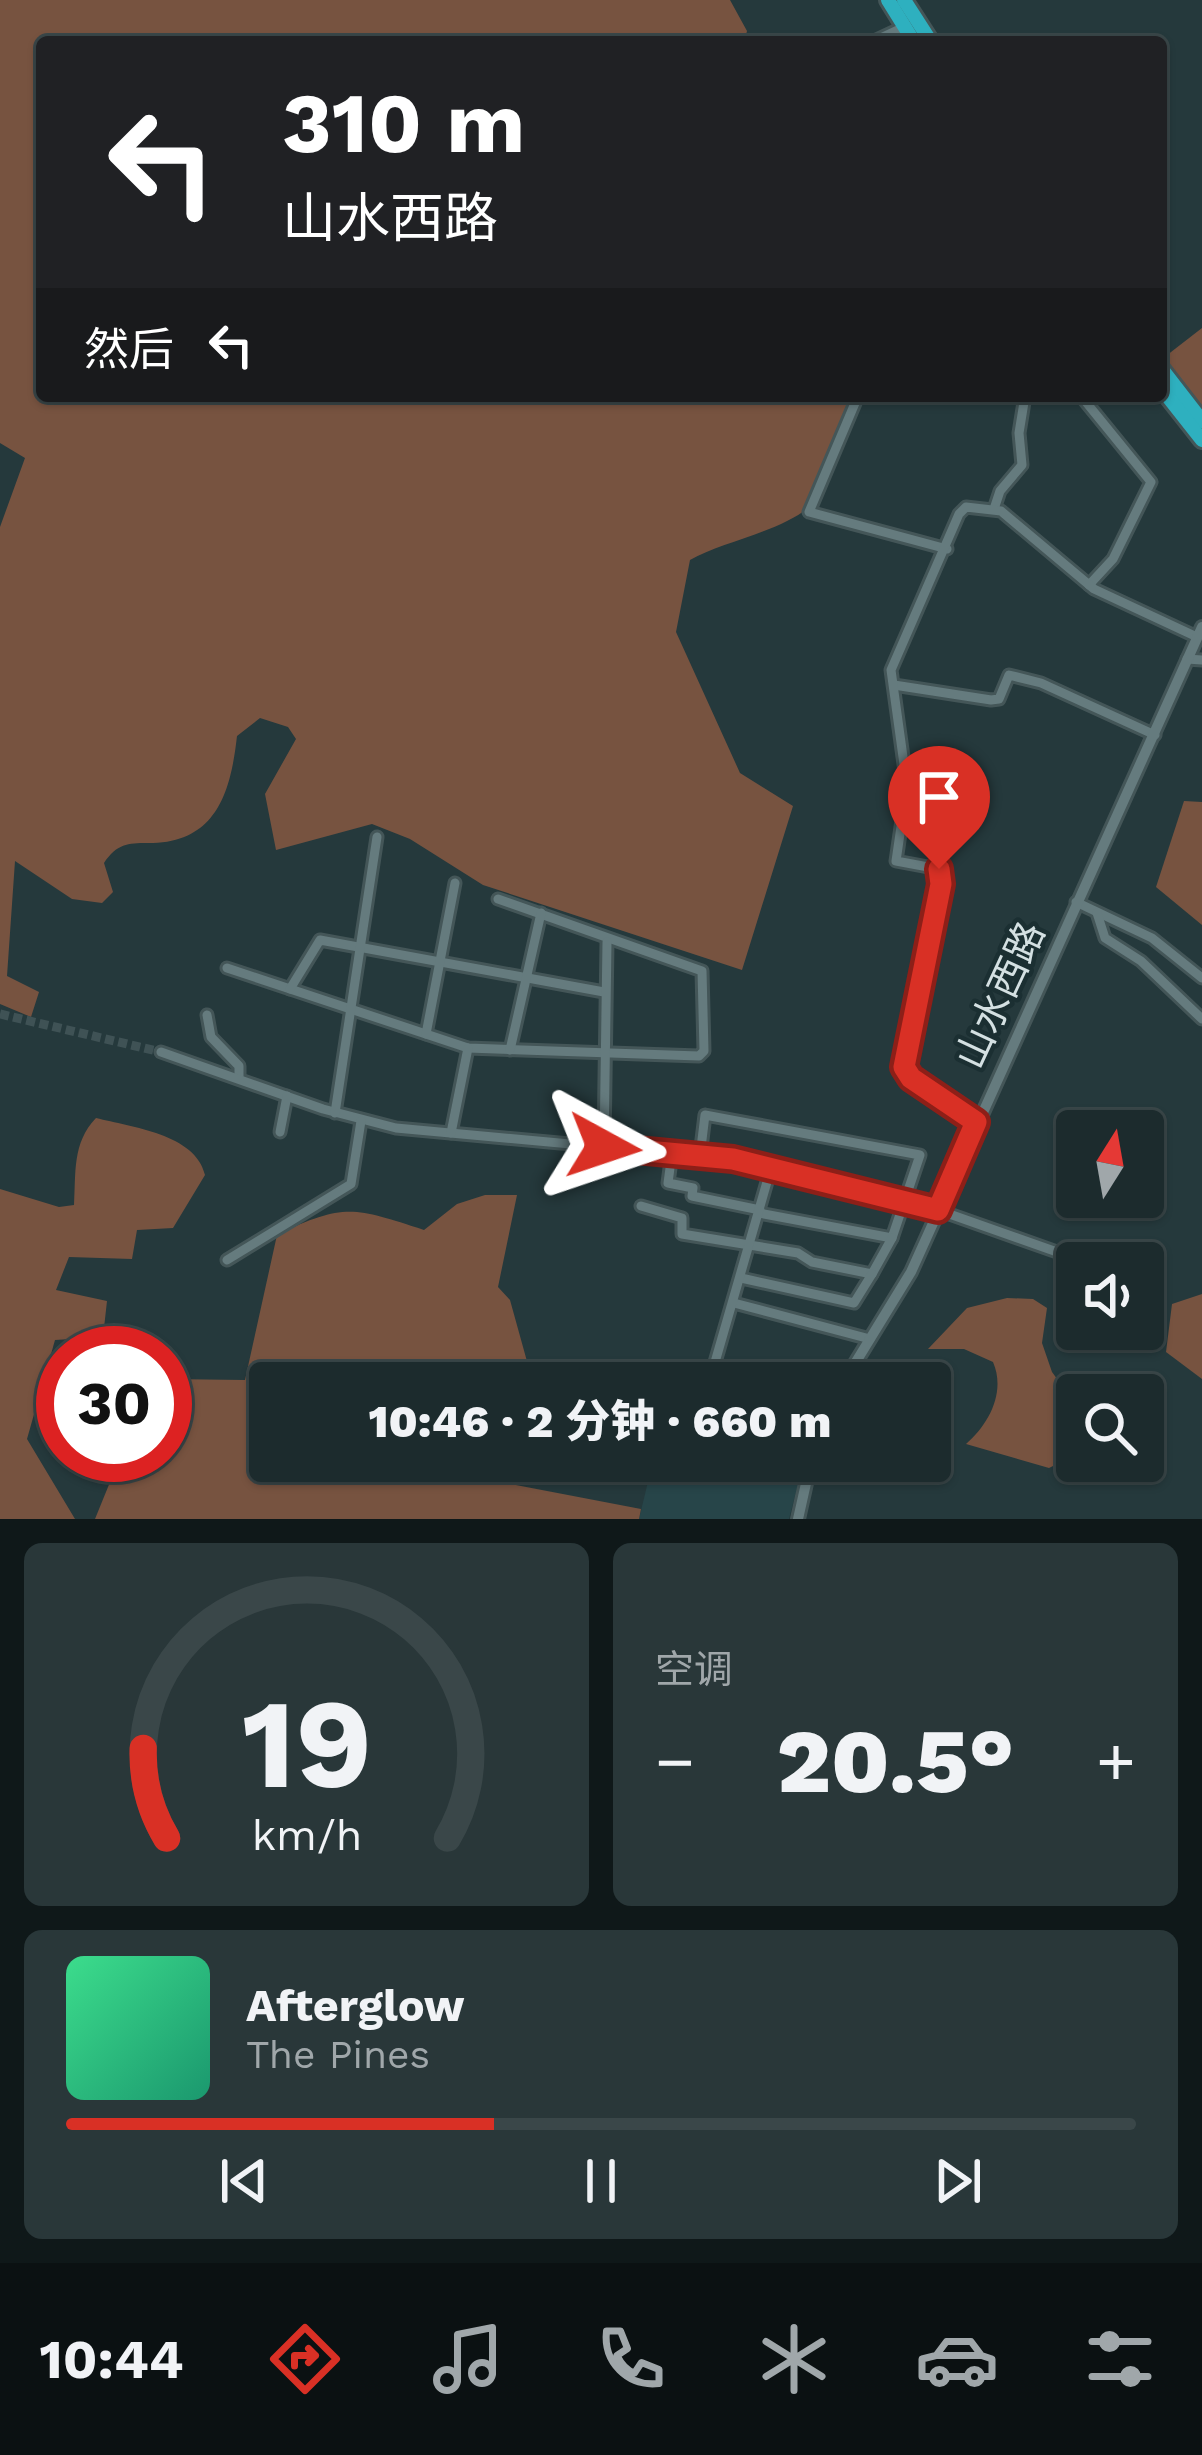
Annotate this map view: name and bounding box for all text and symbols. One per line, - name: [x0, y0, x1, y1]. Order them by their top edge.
- text: 310 m: [282, 74, 525, 172]
- icon: left: [84, 84, 240, 240]
- text: 山水西路: [282, 187, 498, 250]
- icon: left: [198, 312, 264, 378]
- text: 然后: [84, 323, 174, 376]
- pin: [888, 746, 990, 869]
- icon: arrive: [906, 764, 972, 830]
- street label: 山水西路: [947, 915, 1053, 1075]
- position arrow: [541, 1084, 667, 1210]
- north arrow: [1056, 1110, 1164, 1218]
- map controls: [1056, 1110, 1164, 1482]
- button: sound: [1056, 1242, 1164, 1350]
- speed limit sign: 30: [36, 1326, 192, 1482]
- button: search: [1056, 1374, 1164, 1482]
- text: 10:46 · 2 分钟 · 660 m: [368, 1395, 832, 1448]
- text: 空调: [655, 1647, 733, 1692]
- text: 19: [241, 1671, 372, 1817]
- text: 20.5°: [777, 1708, 1014, 1814]
- text: −: [655, 1723, 695, 1800]
- text: +: [1096, 1723, 1136, 1800]
- text: km/h: [251, 1809, 362, 1859]
- text: Afterglow: [246, 1979, 465, 2032]
- text: The Pines: [246, 2032, 430, 2077]
- icon: previous: [211, 2148, 277, 2214]
- icon: pause: [568, 2148, 634, 2214]
- icon: next: [925, 2148, 991, 2214]
- icon: directions: [263, 2317, 347, 2401]
- icon: music: [426, 2317, 510, 2401]
- icon: phone: [589, 2317, 673, 2401]
- icon: climate: [752, 2317, 836, 2401]
- icon: car: [915, 2317, 999, 2401]
- icon: filters: [1078, 2317, 1162, 2401]
- text: 10:44: [40, 2328, 184, 2391]

